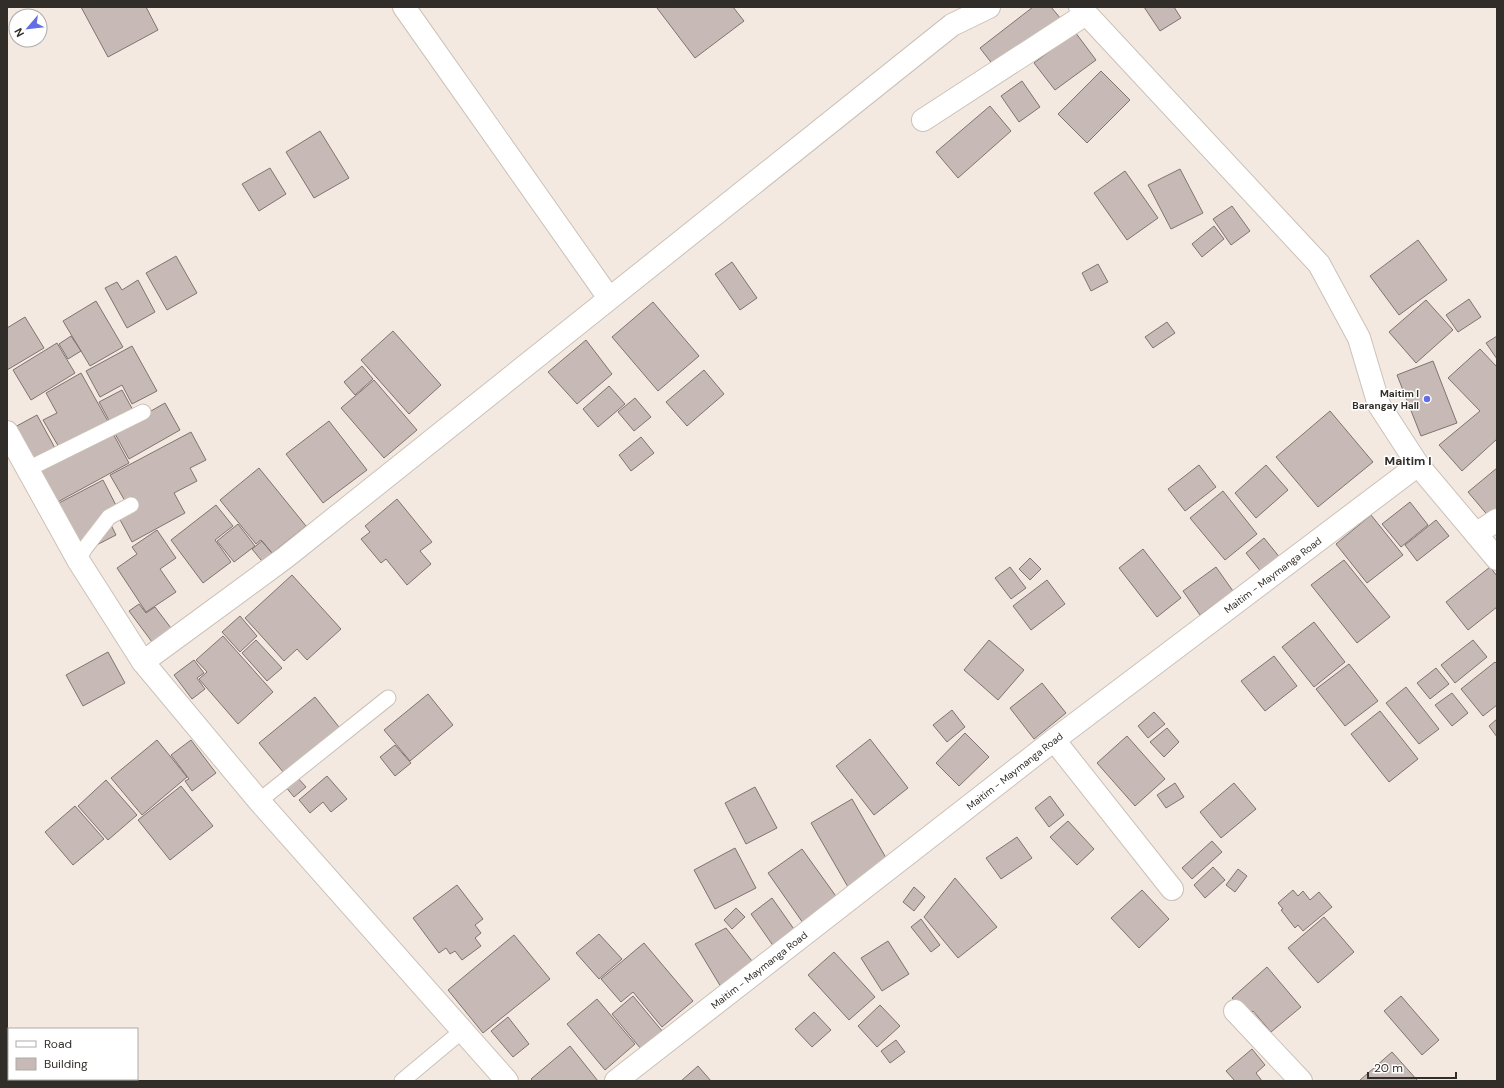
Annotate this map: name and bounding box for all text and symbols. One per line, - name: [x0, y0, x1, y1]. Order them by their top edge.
- north arrow: [8, 8, 48, 48]
- text: N: [11, 26, 27, 40]
- place label: Maitim I Barangay Hall: [1352, 387, 1419, 412]
- marker: Maitim I Barangay Hall: [1422, 394, 1432, 404]
- district label: Maitim I: [1385, 453, 1431, 469]
- street label: Maitim - Maymanga Road: [1221, 534, 1324, 616]
- street label: Maitim - Maymanga Road: [964, 729, 1065, 812]
- street label: Maitim - Maymanga Road: [708, 928, 810, 1011]
- legend: [8, 1028, 138, 1080]
- text: Road: [44, 1036, 72, 1052]
- scale bar: [1368, 1054, 1456, 1080]
- text: Building: [44, 1056, 88, 1072]
- text: 20 m: [1374, 1060, 1403, 1076]

